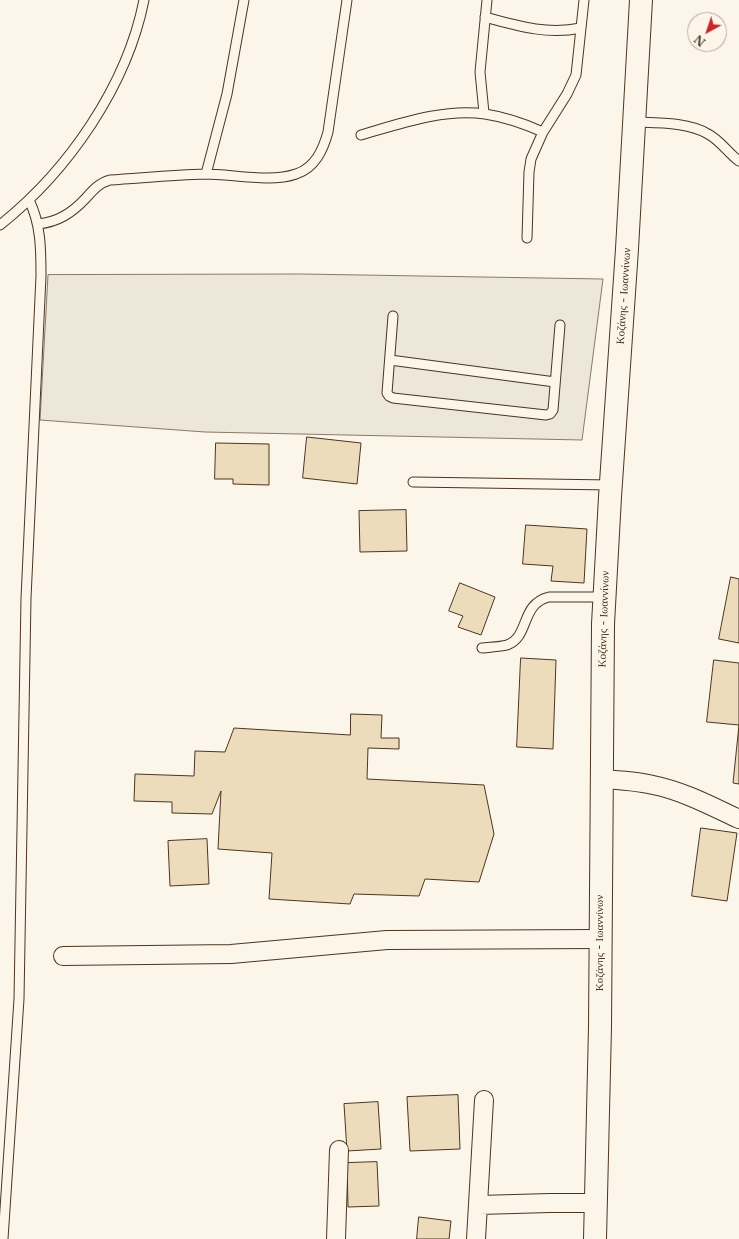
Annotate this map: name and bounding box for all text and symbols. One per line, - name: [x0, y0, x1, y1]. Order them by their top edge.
- north arrow: [687, 12, 727, 52]
- text: N: [691, 32, 708, 49]
- street label: Κοζάνης - Ιωαννίνων: [614, 247, 634, 345]
- street label: Κοζάνης - Ιωαννίνων: [596, 570, 612, 668]
- street label: Κοζάνης - Ιωαννίνων: [593, 895, 607, 991]

